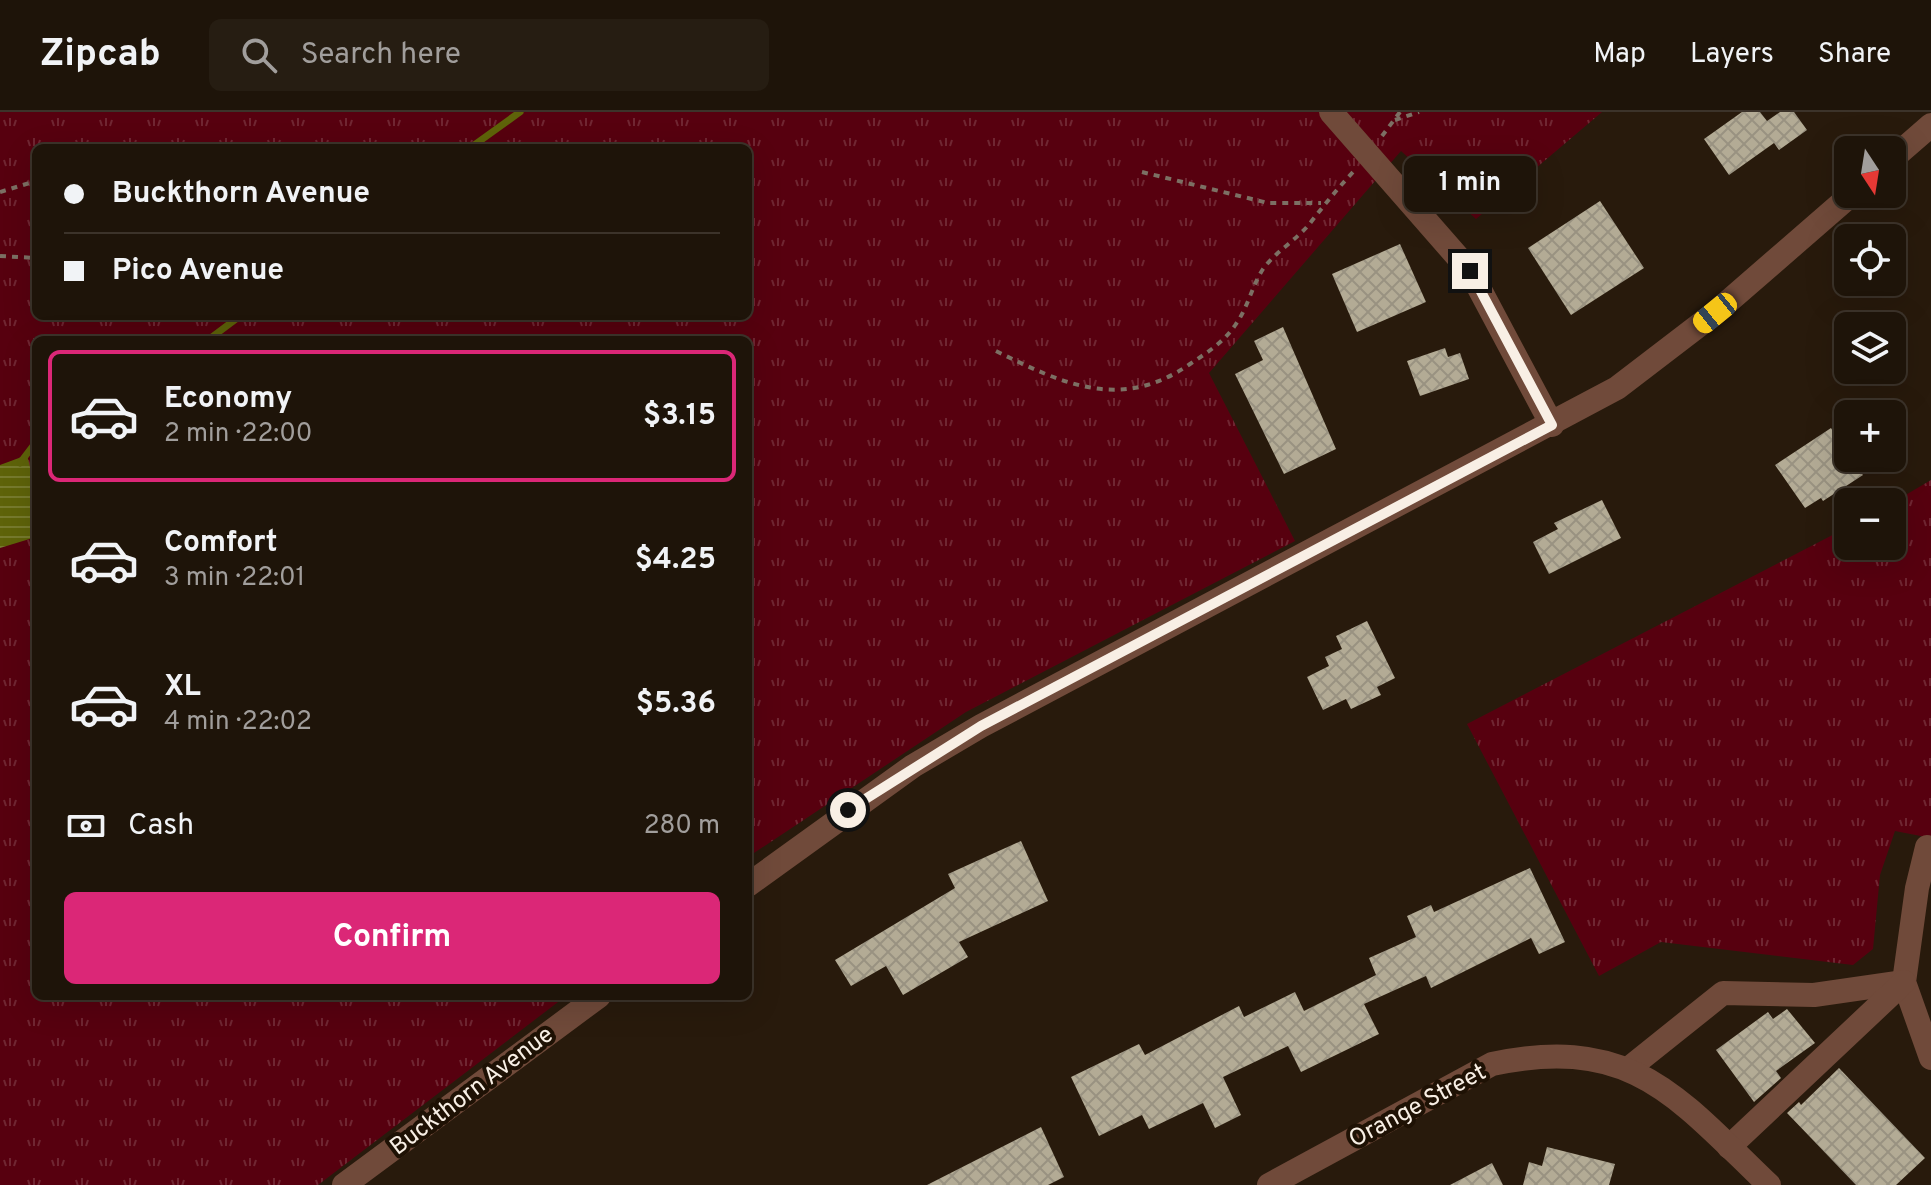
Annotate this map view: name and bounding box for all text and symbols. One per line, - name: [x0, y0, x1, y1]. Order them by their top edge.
- search box: [209, 19, 769, 91]
- text: Zipcab: [40, 31, 161, 80]
- icon: search: [237, 33, 281, 77]
- text: Search here: [301, 37, 461, 74]
- text: Map: [1593, 37, 1646, 73]
- text: Layers: [1690, 37, 1774, 73]
- text: Share: [1818, 37, 1891, 73]
- north arrow: [1834, 136, 1906, 208]
- map controls: [1834, 136, 1906, 560]
- callout: 1 min: [1404, 155, 1536, 211]
- text: 1 min: [1439, 167, 1501, 200]
- text: Buckthorn Avenue: [112, 176, 370, 213]
- button: locate: [1834, 224, 1906, 296]
- text: Pico Avenue: [112, 253, 284, 290]
- route end: [1452, 253, 1488, 289]
- car: [1689, 289, 1741, 337]
- button: layers: [1834, 312, 1906, 384]
- icon: car: [68, 380, 140, 452]
- text: Economy: [164, 381, 292, 418]
- text: $3.15: [643, 398, 716, 435]
- button: +: [1834, 400, 1906, 472]
- text: 2 min · 22:00: [164, 418, 312, 451]
- button: −: [1834, 488, 1906, 560]
- icon: car: [68, 524, 140, 596]
- text: Comfort: [164, 525, 277, 562]
- text: $4.25: [635, 542, 716, 579]
- text: 3 min · 22:01: [164, 562, 305, 595]
- icon: car: [68, 668, 140, 740]
- text: XL: [164, 669, 201, 706]
- text: $5.36: [636, 686, 716, 723]
- text: 4 min · 22:02: [164, 706, 312, 739]
- route start: [830, 792, 866, 828]
- icon: cash: [64, 804, 108, 848]
- text: Cash: [128, 808, 194, 845]
- text: 280 m: [644, 810, 720, 843]
- button: Confirm: [64, 892, 720, 984]
- street label: Buckthorn Avenue: [384, 1020, 560, 1163]
- street label: Orange Street: [1344, 1058, 1492, 1156]

